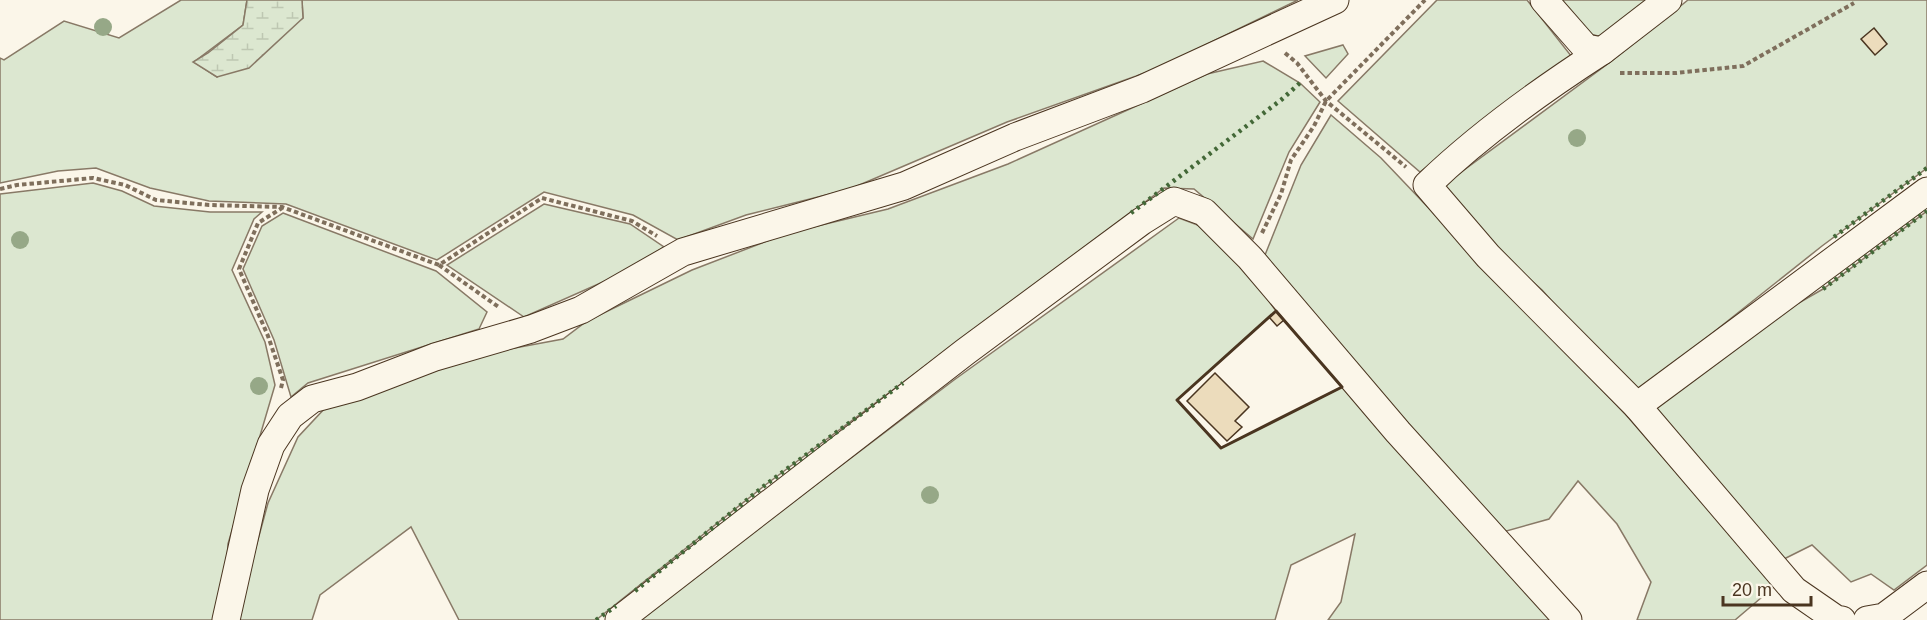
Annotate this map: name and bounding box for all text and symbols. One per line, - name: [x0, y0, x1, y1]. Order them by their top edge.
- scale bar: [1723, 569, 1812, 607]
- text: 20 m: [1732, 580, 1772, 600]

